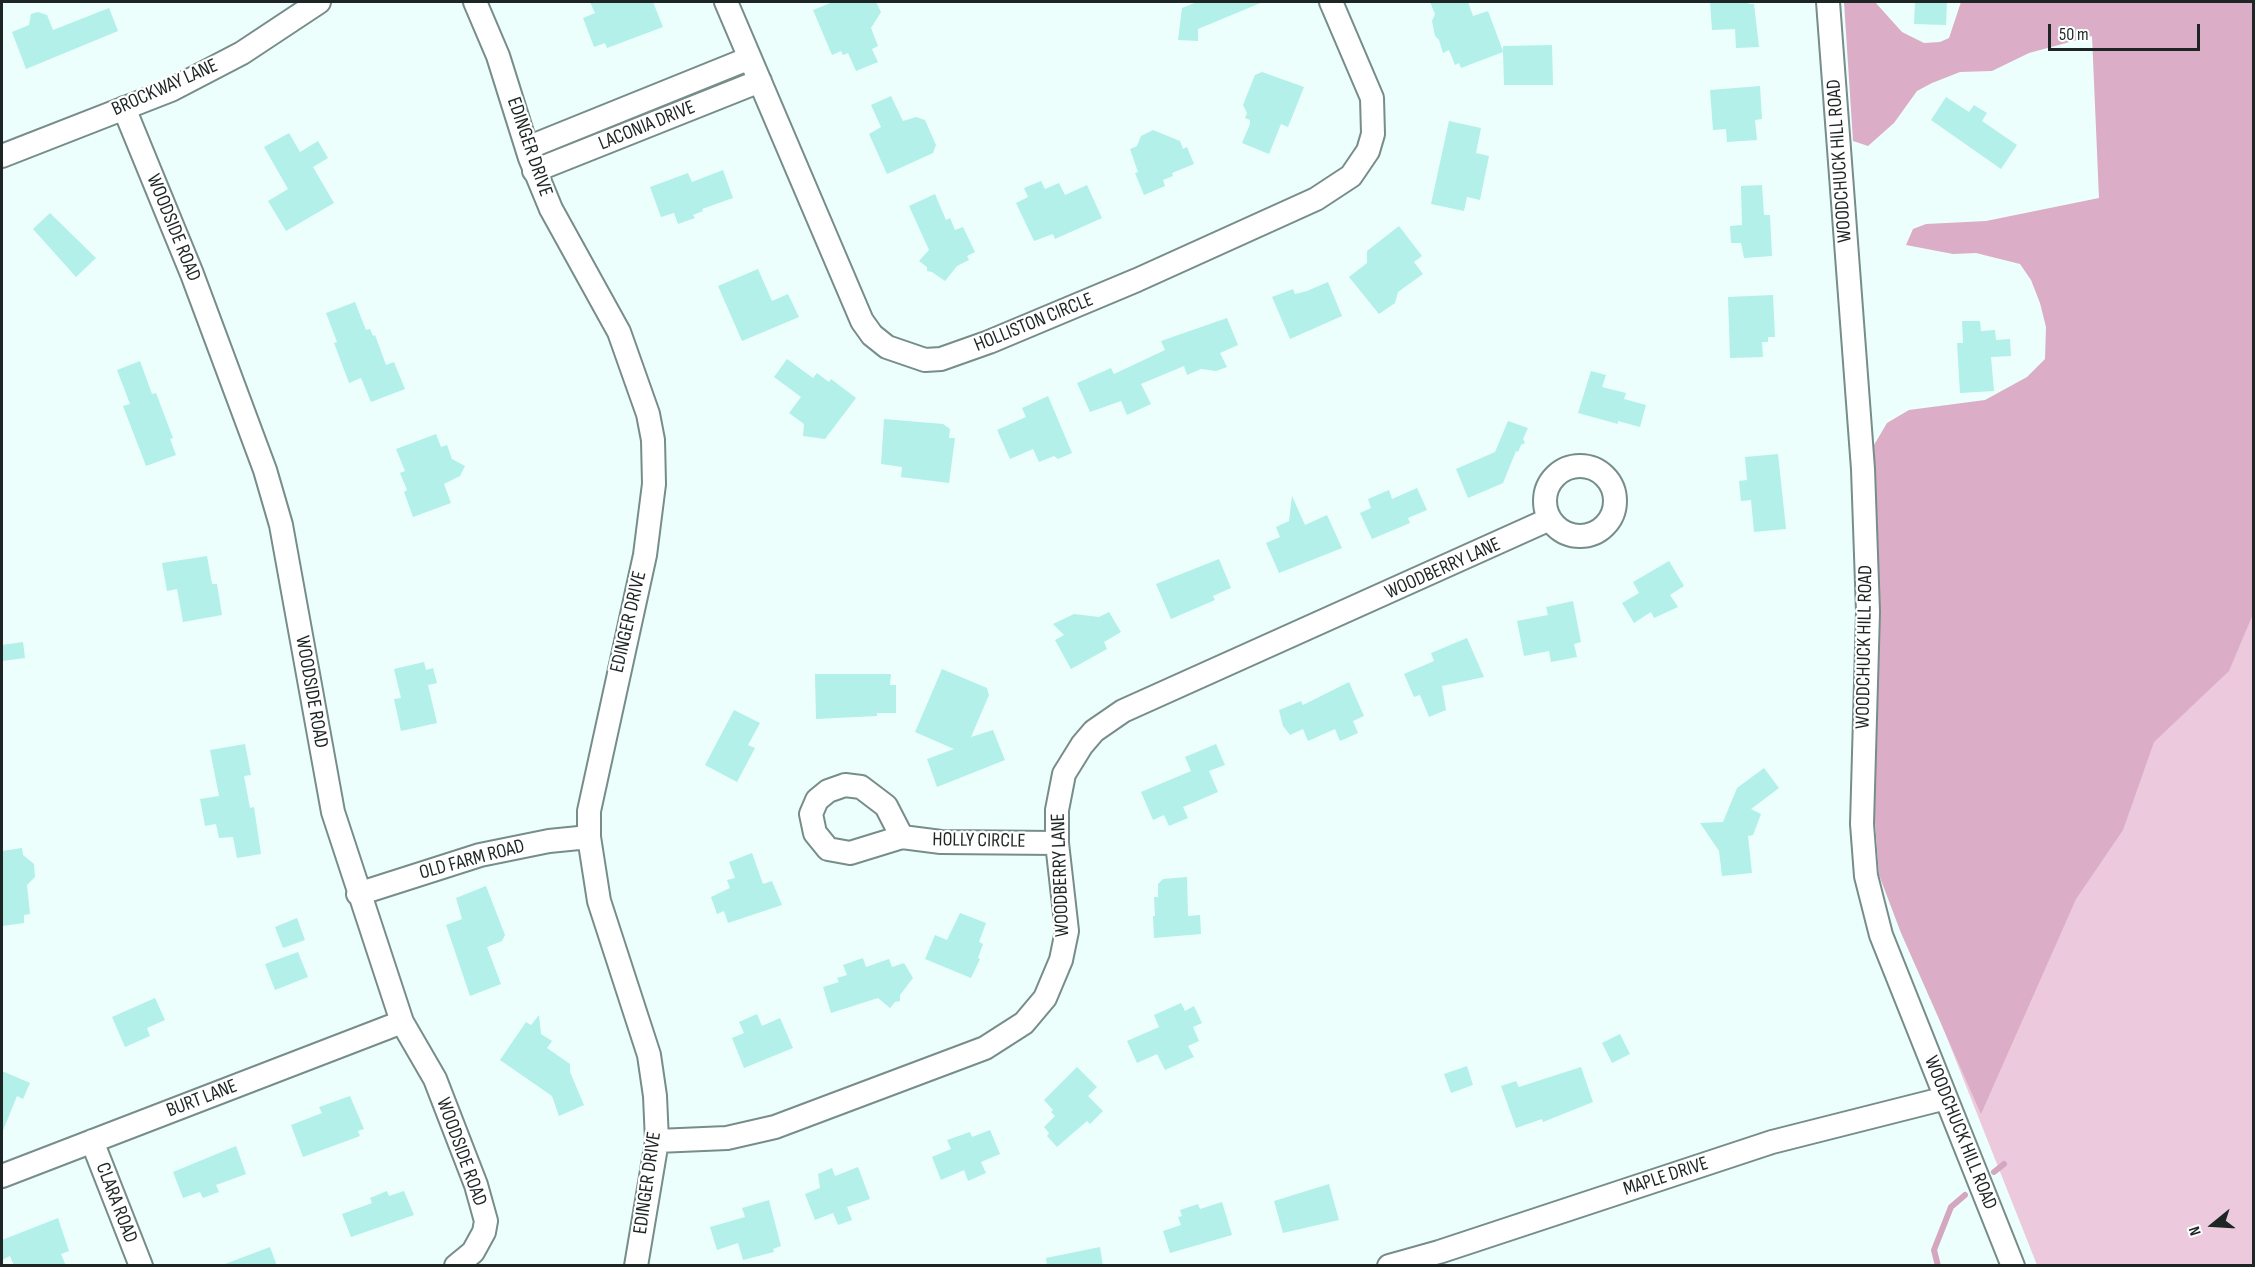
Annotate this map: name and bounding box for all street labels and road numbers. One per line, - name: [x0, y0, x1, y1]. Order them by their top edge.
- street label: BROCKWAY LANE: [108, 54, 222, 122]
- street label: WOODCHUCK HILL ROAD: [1822, 79, 1858, 243]
- street label: EDINGER DRIVE: [501, 94, 557, 200]
- street label: LACONIA DRIVE: [595, 96, 699, 156]
- street label: WOODSIDE ROAD: [141, 171, 205, 285]
- street label: HOLLISTON CIRCLE: [971, 288, 1097, 358]
- street label: WOODBERRY LANE: [1382, 533, 1504, 605]
- street label: WOODCHUCK HILL ROAD: [1852, 565, 1878, 729]
- street label: EDINGER DRIVE: [606, 569, 652, 675]
- street label: WOODSIDE ROAD: [289, 634, 333, 750]
- street label: WOODBERRY LANE: [1047, 813, 1075, 937]
- street label: HOLLY CIRCLE: [932, 828, 1026, 854]
- street label: OLD FARM ROAD: [417, 834, 527, 886]
- street label: WOODCHUCK HILL ROAD: [1918, 1053, 2002, 1213]
- street label: BURT LANE: [163, 1075, 241, 1123]
- street label: WOODSIDE ROAD: [430, 1095, 492, 1209]
- street label: EDINGER DRIVE: [629, 1130, 667, 1236]
- street label: MAPLE DRIVE: [1620, 1152, 1712, 1202]
- street label: CLARA ROAD: [90, 1160, 142, 1246]

